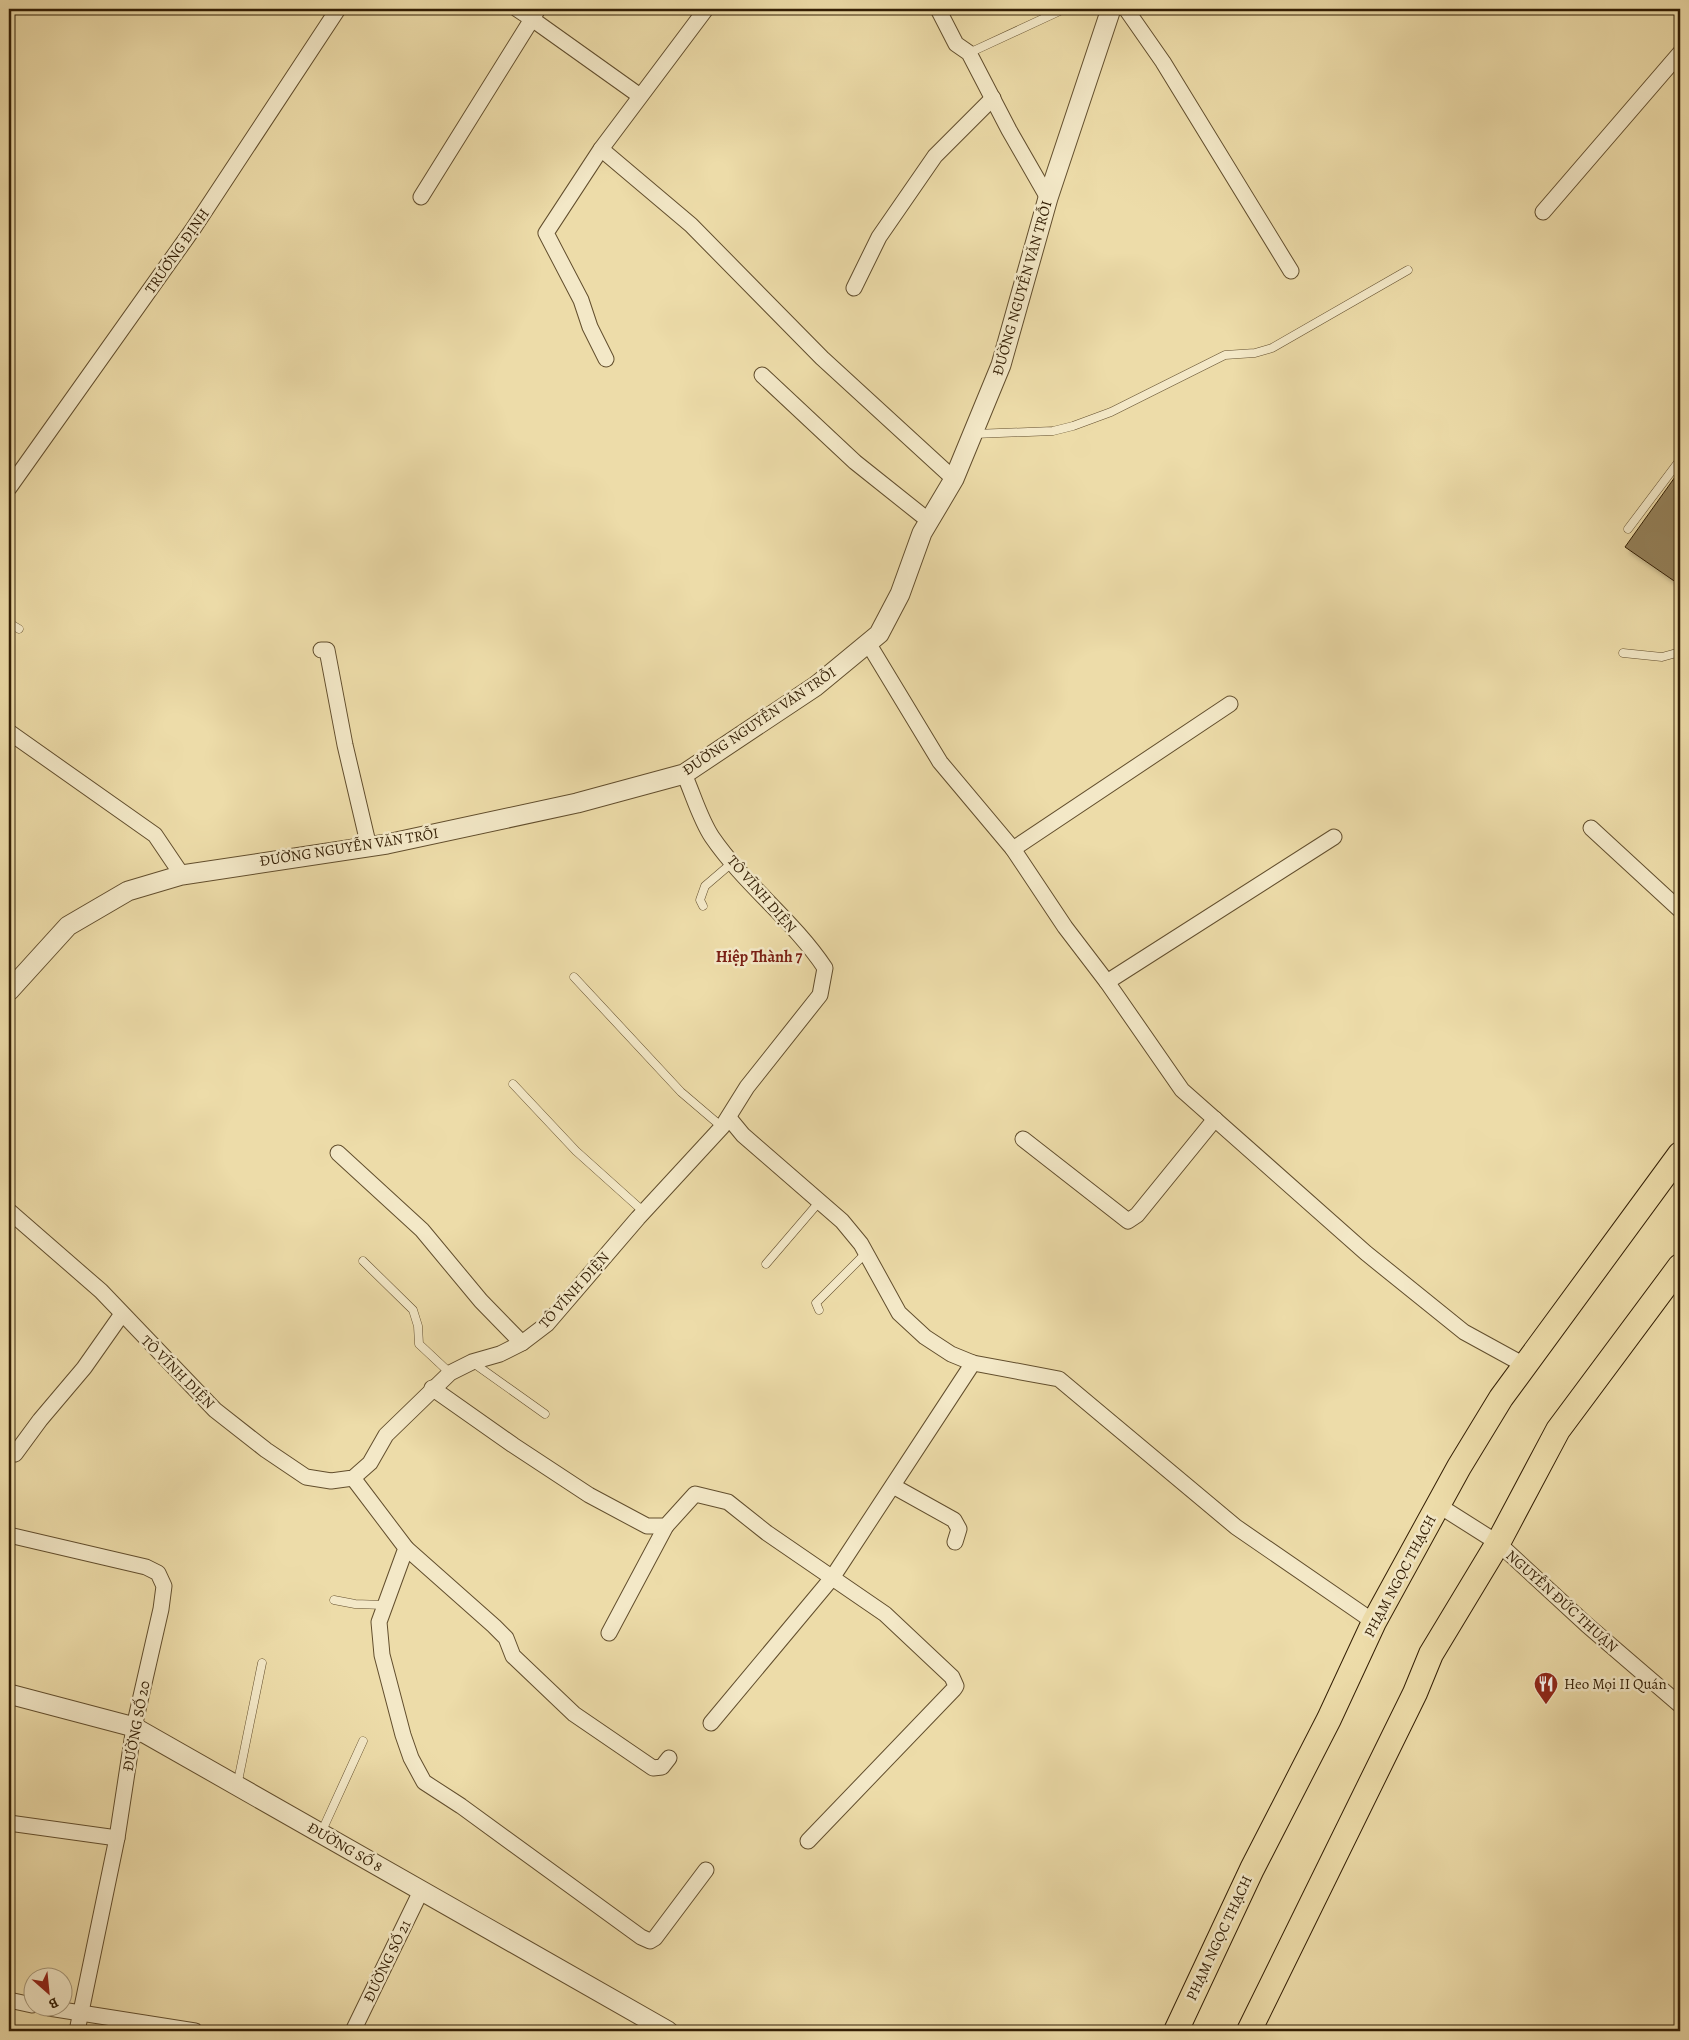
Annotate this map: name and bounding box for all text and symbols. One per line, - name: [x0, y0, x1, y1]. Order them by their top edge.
- street label: ĐƯỜNG NGUYỄN VĂN TRỖI: [987, 198, 1057, 378]
- street label: TRƯƠNG ĐỊNH: [140, 204, 214, 298]
- street label: ĐƯỜNG NGUYỄN VĂN TRỖI: [678, 662, 840, 780]
- street label: ĐƯỜNG NGUYỄN VĂN TRỖI: [258, 823, 440, 871]
- street label: TÔ VĨNH DIỆN: [723, 851, 801, 937]
- district label: Hiệp Thành 7: [716, 946, 803, 968]
- street label: TÔ VĨNH DIỆN: [534, 1247, 614, 1333]
- street label: TÔ VĨNH DIỆN: [137, 1331, 219, 1413]
- street label: PHẠM NGỌC THẠCH: [1359, 1511, 1441, 1641]
- street label: NGUYỄN ĐỨC THUẬN: [1502, 1545, 1622, 1657]
- restaurant icon: Heo Mọi II Quán: [1533, 1671, 1559, 1705]
- place label: Heo Mọi II Quán: [1564, 1674, 1667, 1694]
- street label: ĐƯỜNG SỐ 20: [117, 1679, 155, 1773]
- street label: ĐƯỜNG SỐ 8: [304, 1817, 386, 1877]
- street label: PHẠM NGỌC THẠCH: [1181, 1872, 1257, 2004]
- street label: ĐƯỜNG SỐ 21: [359, 1917, 415, 2005]
- north arrow: [22, 1968, 72, 2018]
- text: B: [45, 1993, 62, 2014]

